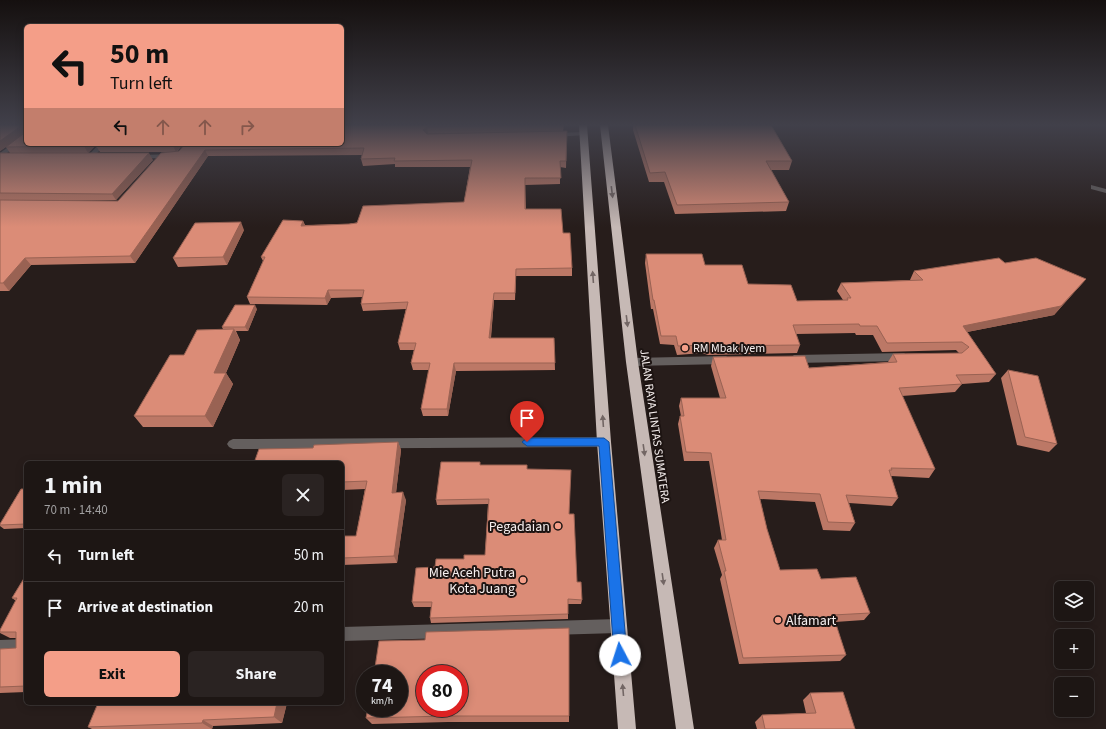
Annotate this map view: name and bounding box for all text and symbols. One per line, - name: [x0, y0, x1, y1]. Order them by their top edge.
- text: 50 m: [110, 34, 169, 74]
- icon: left: [44, 40, 96, 92]
- text: Turn left: [110, 71, 172, 96]
- icon: left: [110, 116, 132, 138]
- icon: ahead: [152, 116, 174, 138]
- icon: ahead: [194, 116, 216, 138]
- icon: right: [236, 116, 258, 138]
- one-way arrow: [609, 186, 615, 198]
- one-way arrow: [590, 271, 597, 283]
- one-way arrow: [624, 315, 630, 327]
- place label: RM Mbak Iyem: [693, 340, 765, 357]
- marker: RM Mbak Iyem: [680, 343, 690, 353]
- street label: JALAN RAYA LINTAS SUMATERA: [635, 348, 674, 505]
- pin: [510, 401, 544, 442]
- icon: arrive: [516, 407, 538, 429]
- one-way arrow: [599, 415, 606, 427]
- one-way arrow: [641, 444, 648, 456]
- text: 1 min: [44, 468, 102, 503]
- button: close: [282, 474, 324, 516]
- text: 70 m · 14:40: [44, 501, 108, 519]
- place label: Pegadaian: [489, 517, 550, 537]
- marker: Pegadaian: [553, 521, 563, 531]
- icon: left: [44, 545, 66, 567]
- text: Turn left: [78, 545, 134, 566]
- text: 50 m: [294, 545, 324, 566]
- place label: Mie Aceh Putra Kota Juang: [429, 563, 515, 599]
- one-way arrow: [660, 572, 666, 585]
- marker: Mie Aceh Putra Kota Juang: [518, 575, 528, 585]
- map controls: [1054, 581, 1094, 717]
- button: layers: [1054, 581, 1094, 621]
- icon: arrive: [44, 597, 66, 619]
- text: Arrive at destination: [78, 597, 213, 618]
- text: 20 m: [294, 597, 324, 618]
- place label: Alfamart: [786, 611, 837, 631]
- marker: Alfamart: [773, 615, 783, 625]
- button: +: [1054, 629, 1094, 669]
- position arrow: [599, 634, 641, 676]
- button: Exit: [44, 651, 180, 697]
- button: Share: [188, 651, 324, 697]
- speed limit sign: 80: [416, 665, 468, 717]
- text: 74: [371, 672, 393, 700]
- button: −: [1054, 677, 1094, 717]
- one-way arrow: [620, 684, 627, 696]
- text: km/h: [371, 694, 393, 708]

